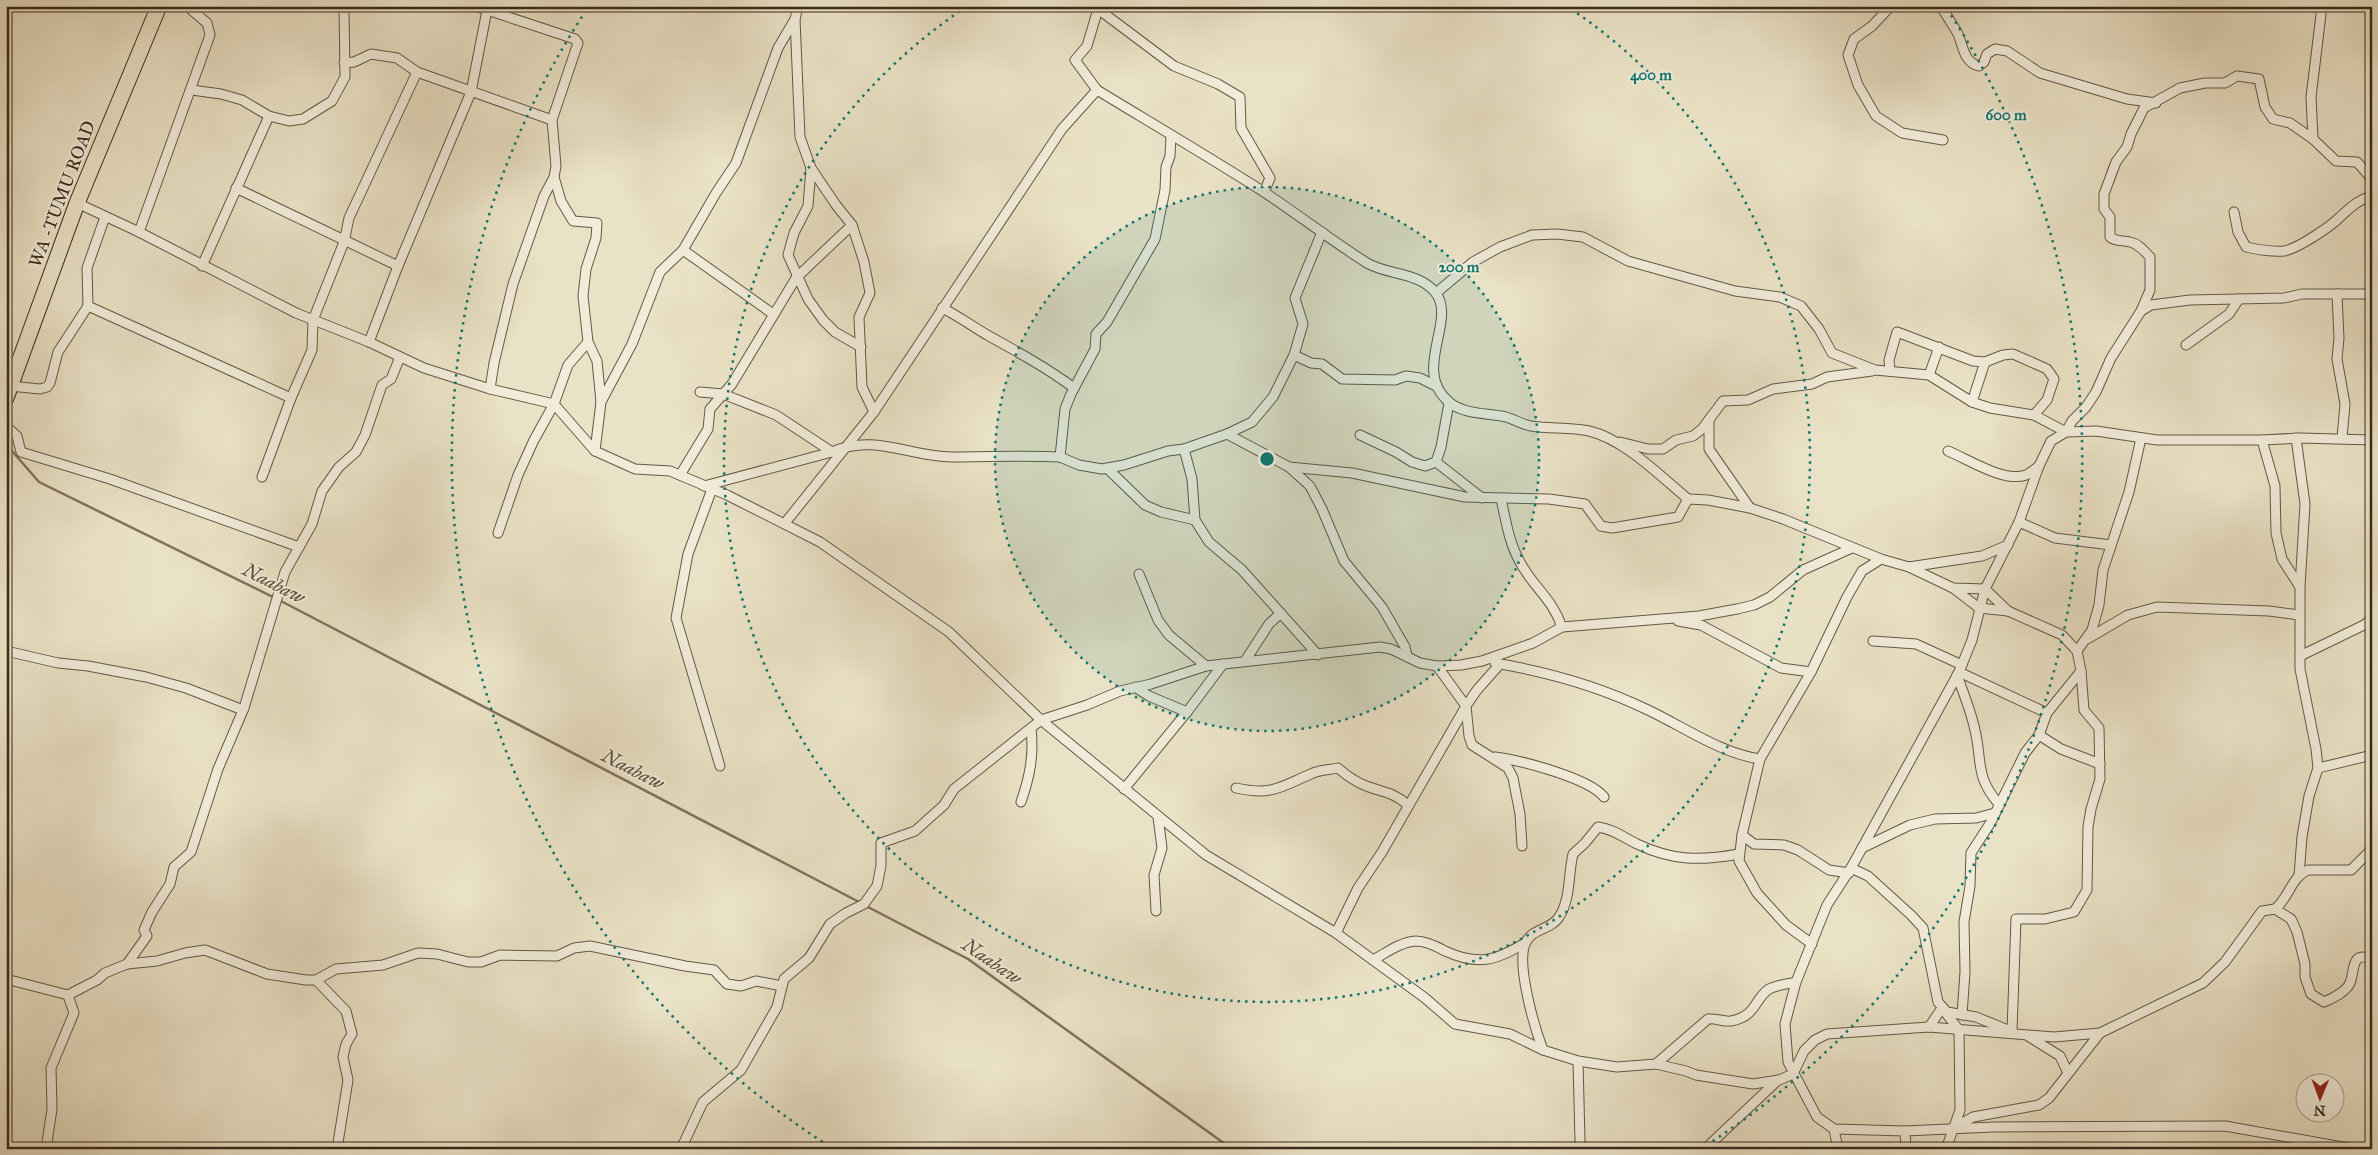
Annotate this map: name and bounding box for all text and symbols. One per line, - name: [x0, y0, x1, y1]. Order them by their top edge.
- text: 400 m: [1630, 66, 1672, 85]
- text: 600 m: [1986, 106, 2027, 124]
- street label: WA -TUMU ROAD: [24, 118, 100, 270]
- text: 200 m: [1439, 258, 1480, 276]
- centre of rings: [1258, 450, 1276, 468]
- water label: Naabaw: [238, 557, 310, 609]
- water label: Naabaw: [597, 743, 669, 795]
- water label: Naabaw: [957, 932, 1027, 990]
- north arrow: [2296, 1072, 2346, 1122]
- text: N: [2314, 1102, 2326, 1119]

